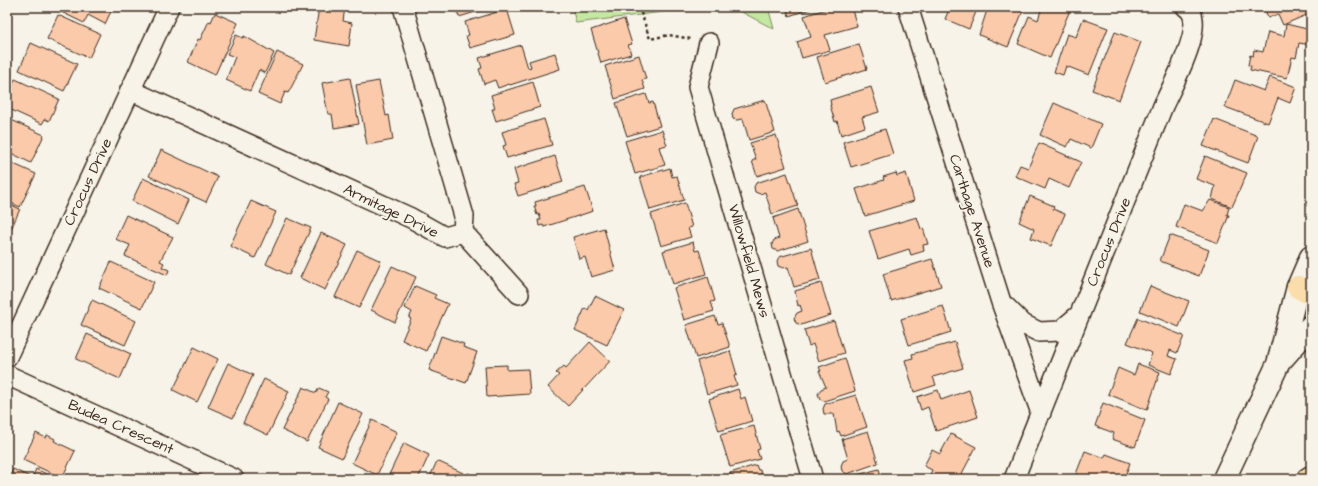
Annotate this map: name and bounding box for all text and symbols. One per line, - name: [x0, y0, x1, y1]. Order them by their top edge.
- street label: Crocus Drive: [59, 135, 117, 229]
- street label: Carthage Avenue: [943, 152, 1000, 271]
- street label: Armitage Drive: [339, 179, 442, 244]
- street label: Crocus Drive: [1082, 194, 1136, 290]
- street label: Willowfield Mews: [723, 202, 775, 321]
- street label: Budea Crescent: [65, 394, 177, 460]

